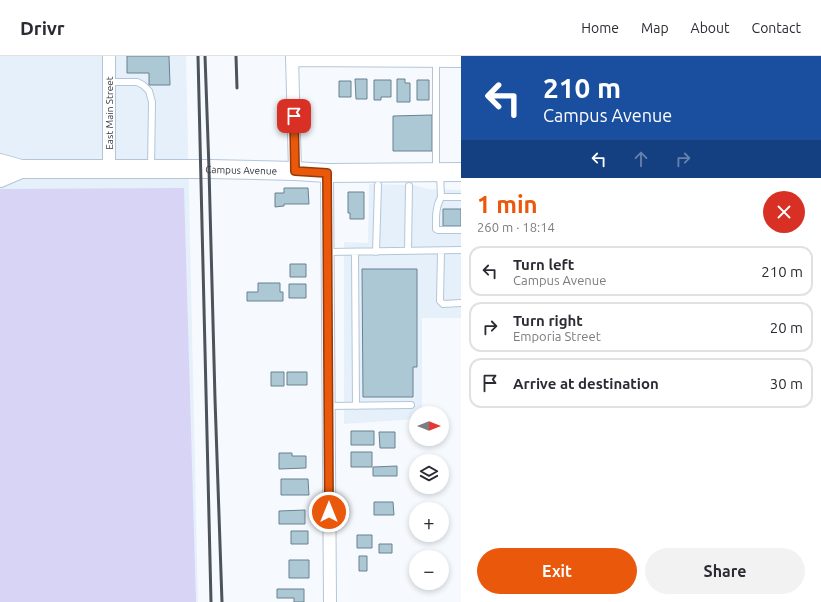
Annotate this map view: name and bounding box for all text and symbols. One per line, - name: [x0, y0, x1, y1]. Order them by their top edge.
- text: Drivr: [20, 17, 65, 39]
- text: Home: [581, 20, 619, 36]
- text: Map: [641, 20, 669, 36]
- text: About: [691, 20, 730, 36]
- text: Contact: [752, 20, 801, 36]
- icon: left: [477, 72, 529, 124]
- text: 210 m: [543, 72, 621, 103]
- street label: East Main Street: [104, 76, 115, 150]
- pin: [277, 99, 311, 133]
- icon: arrive: [283, 105, 305, 127]
- text: Campus Avenue: [543, 105, 672, 125]
- icon: left: [588, 148, 610, 170]
- icon: ahead: [630, 148, 652, 170]
- icon: right: [672, 148, 694, 170]
- street label: Campus Avenue: [205, 164, 277, 177]
- text: 1 min: [477, 191, 538, 218]
- button: close: [763, 191, 805, 233]
- text: 260 m · 18:14: [477, 220, 555, 234]
- text: Turn left: [513, 256, 574, 273]
- icon: left: [479, 260, 501, 282]
- text: 210 m: [761, 263, 803, 280]
- text: Campus Avenue: [513, 273, 606, 287]
- text: Turn right: [513, 312, 583, 329]
- icon: right: [479, 316, 501, 338]
- text: 20 m: [770, 319, 803, 336]
- text: Emporia Street: [513, 329, 601, 343]
- icon: arrive: [479, 372, 501, 394]
- text: Arrive at destination: [513, 375, 659, 392]
- text: 30 m: [770, 375, 803, 392]
- north arrow: [409, 406, 449, 446]
- map controls: [409, 406, 449, 590]
- button: layers: [409, 454, 449, 494]
- position arrow: [308, 491, 350, 533]
- button: +: [409, 502, 449, 542]
- button: Exit: [477, 548, 637, 594]
- button: Share: [645, 548, 805, 594]
- button: −: [409, 550, 449, 590]

